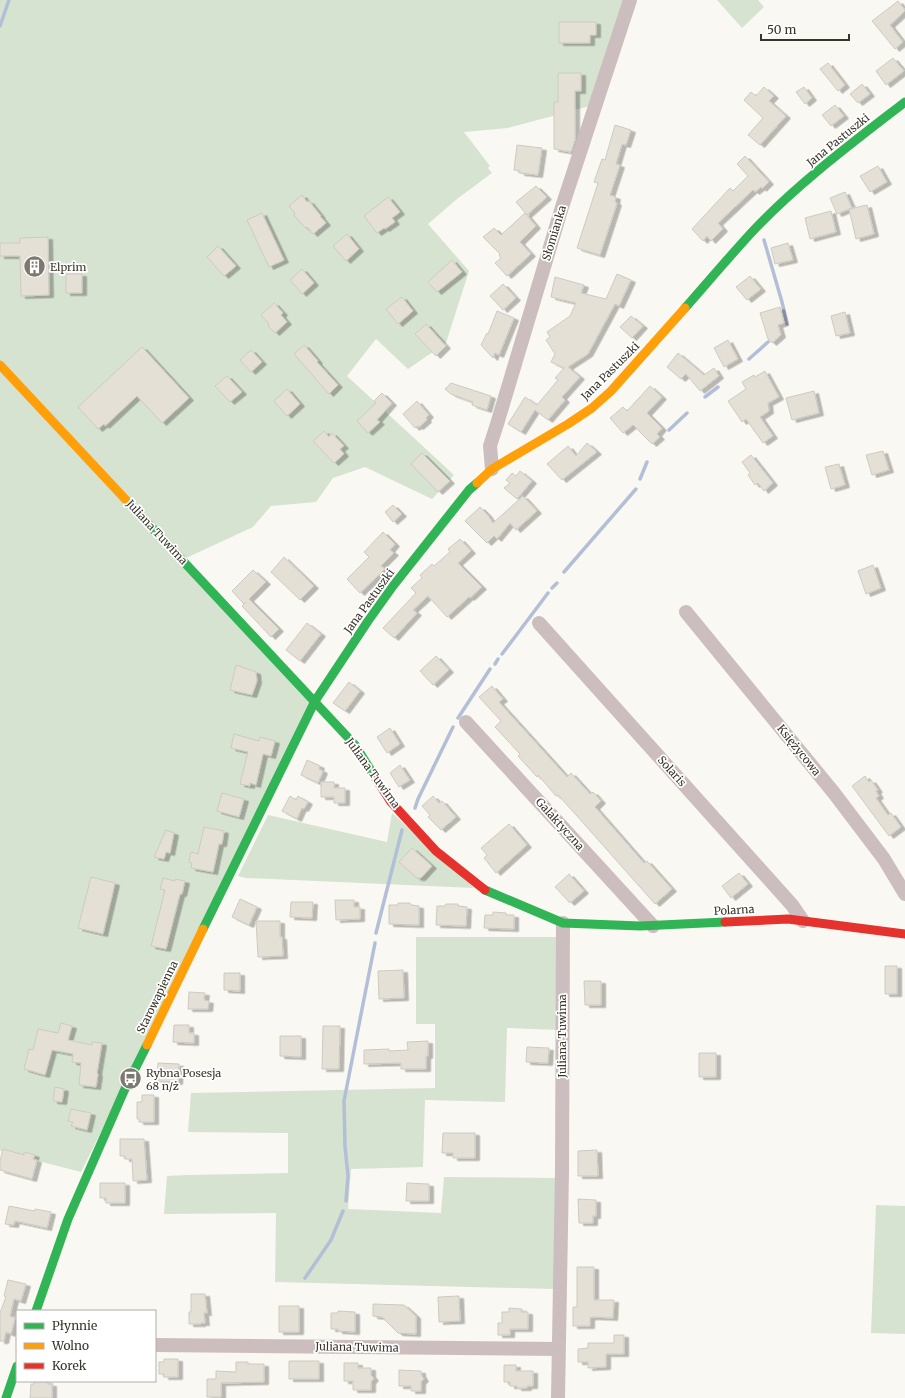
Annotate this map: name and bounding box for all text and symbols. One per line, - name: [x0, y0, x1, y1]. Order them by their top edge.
- scale bar: [761, 16, 849, 42]
- text: 50 m: [767, 22, 796, 37]
- street label: Jana Pastuszki: [803, 110, 873, 170]
- street label: Słomianka: [539, 204, 569, 262]
- building icon: Elprim: [21, 254, 47, 280]
- place label: Elprim: [50, 260, 87, 274]
- street label: Jana Pastuszki: [577, 339, 642, 404]
- street label: Juliana Tuwima: [123, 496, 191, 567]
- street label: Jana Pastuszki: [340, 565, 397, 637]
- street label: Księżycowa: [774, 722, 824, 778]
- street label: Juliana Tuwima: [342, 734, 403, 811]
- street label: Solaris: [655, 753, 689, 789]
- street label: Galaktyczna: [533, 795, 587, 853]
- street label: Polarna: [713, 902, 755, 918]
- street label: Starowapienna: [133, 958, 181, 1036]
- street label: Juliana Tuwima: [555, 994, 569, 1079]
- bus stop icon: Rybna Posesja 68 n/ż: [117, 1066, 143, 1092]
- place label: Rybna Posesja 68 n/ż: [146, 1066, 221, 1093]
- legend: [16, 1310, 156, 1382]
- text: Płynnie: [52, 1318, 97, 1333]
- text: Wolno: [51, 1338, 89, 1353]
- street label: Juliana Tuwima: [314, 1339, 399, 1355]
- text: Korek: [52, 1358, 87, 1373]

